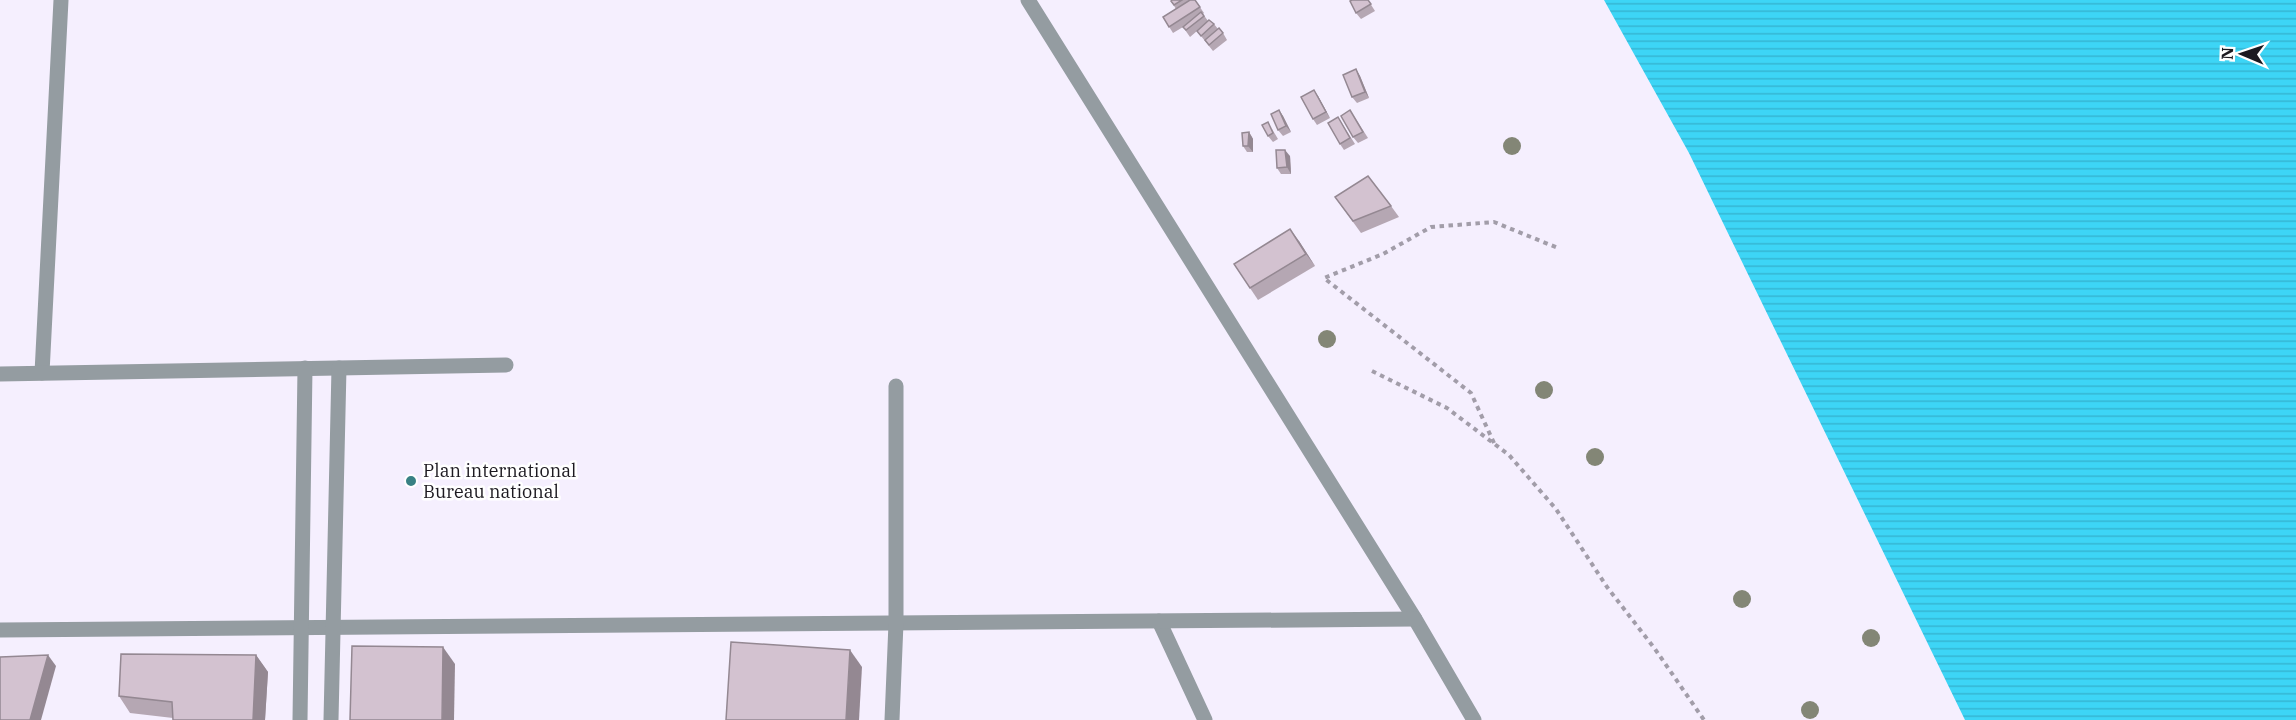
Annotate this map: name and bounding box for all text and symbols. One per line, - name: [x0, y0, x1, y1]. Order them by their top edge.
- north arrow: [2212, 24, 2272, 84]
- text: N: [2217, 47, 2237, 60]
- place label: Plan international Bureau national: [423, 459, 576, 503]
- marker: Plan international Bureau national: [404, 474, 418, 488]

